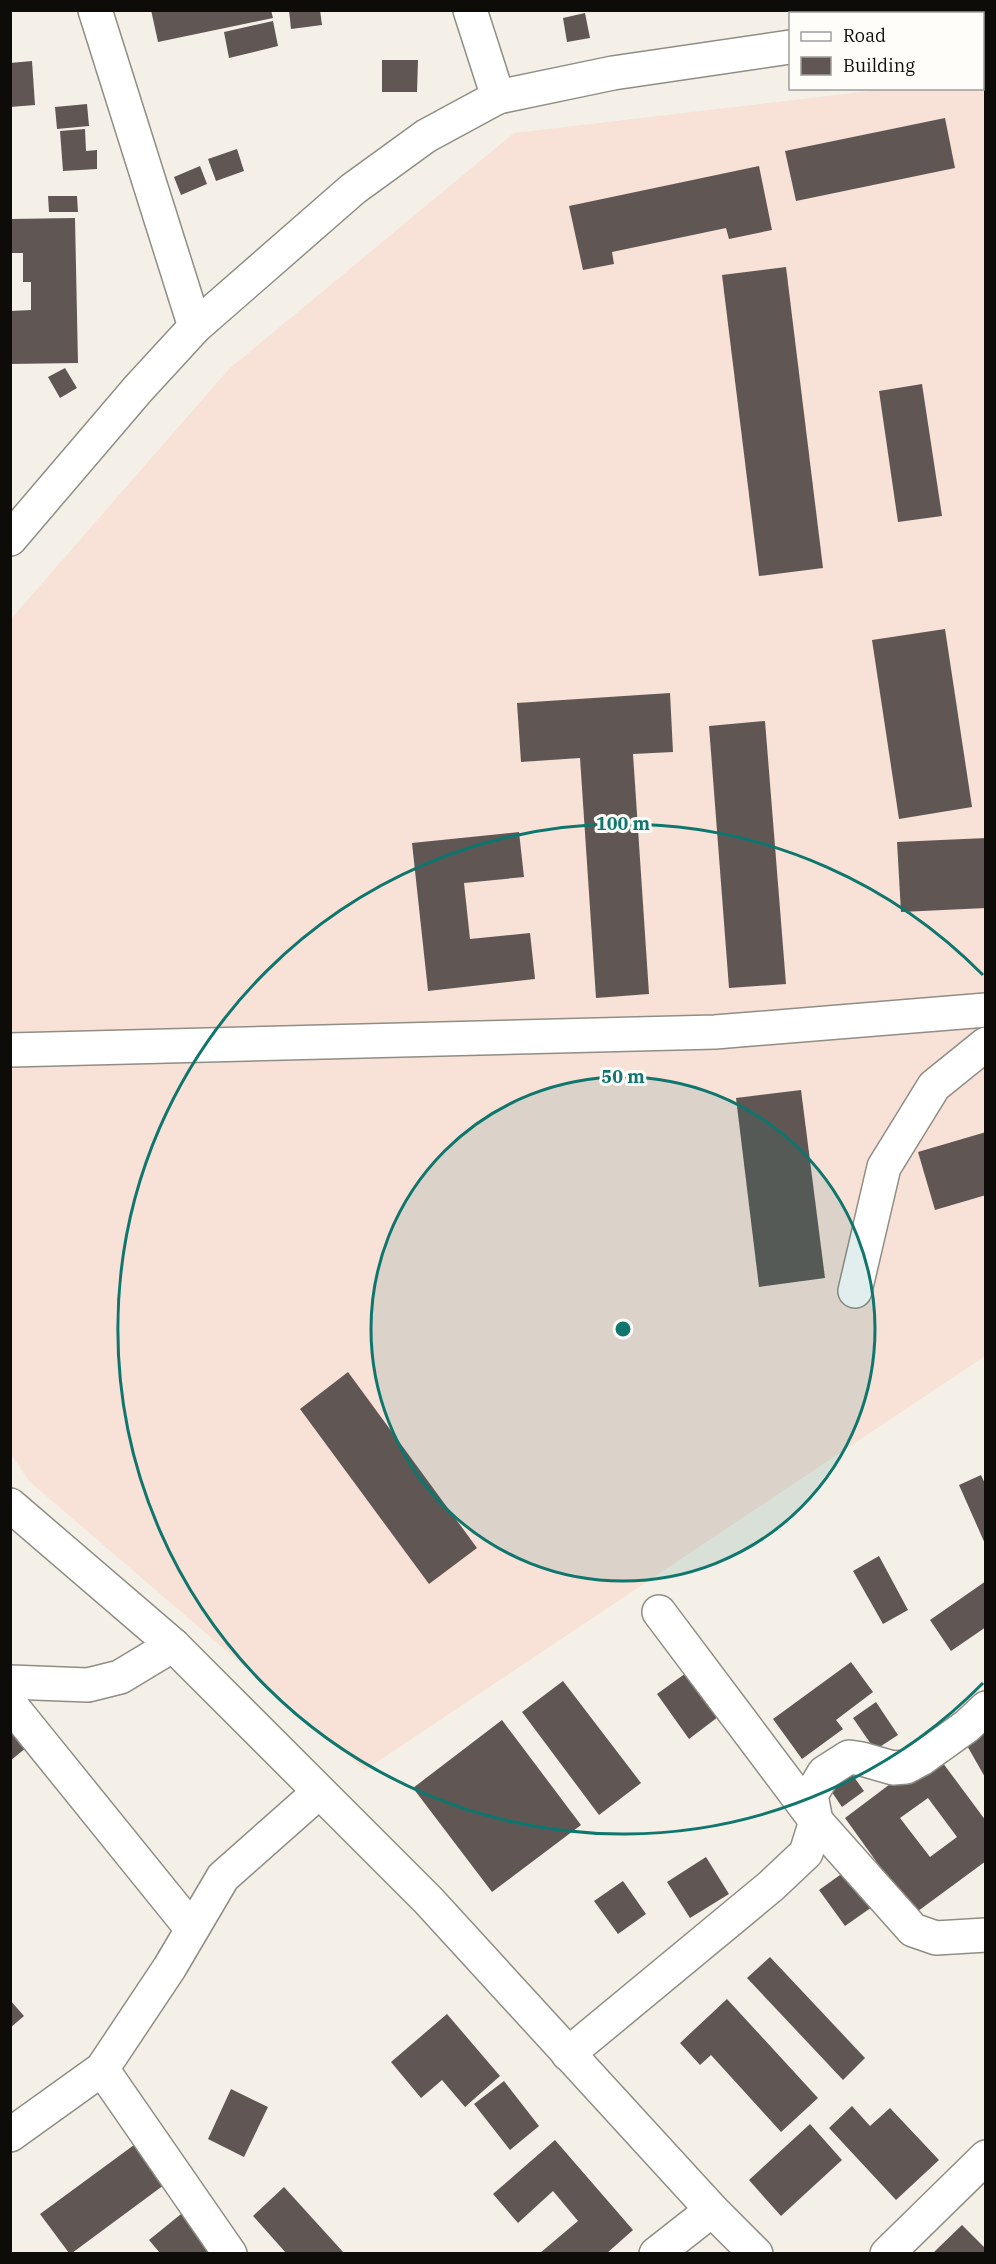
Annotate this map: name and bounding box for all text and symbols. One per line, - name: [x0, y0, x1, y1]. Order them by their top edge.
- legend: [789, 12, 984, 90]
- text: Road: [843, 24, 886, 47]
- text: Building: [843, 54, 915, 77]
- text: 100 m: [596, 812, 651, 835]
- text: 50 m: [601, 1065, 645, 1088]
- centre of rings: [613, 1319, 633, 1339]

